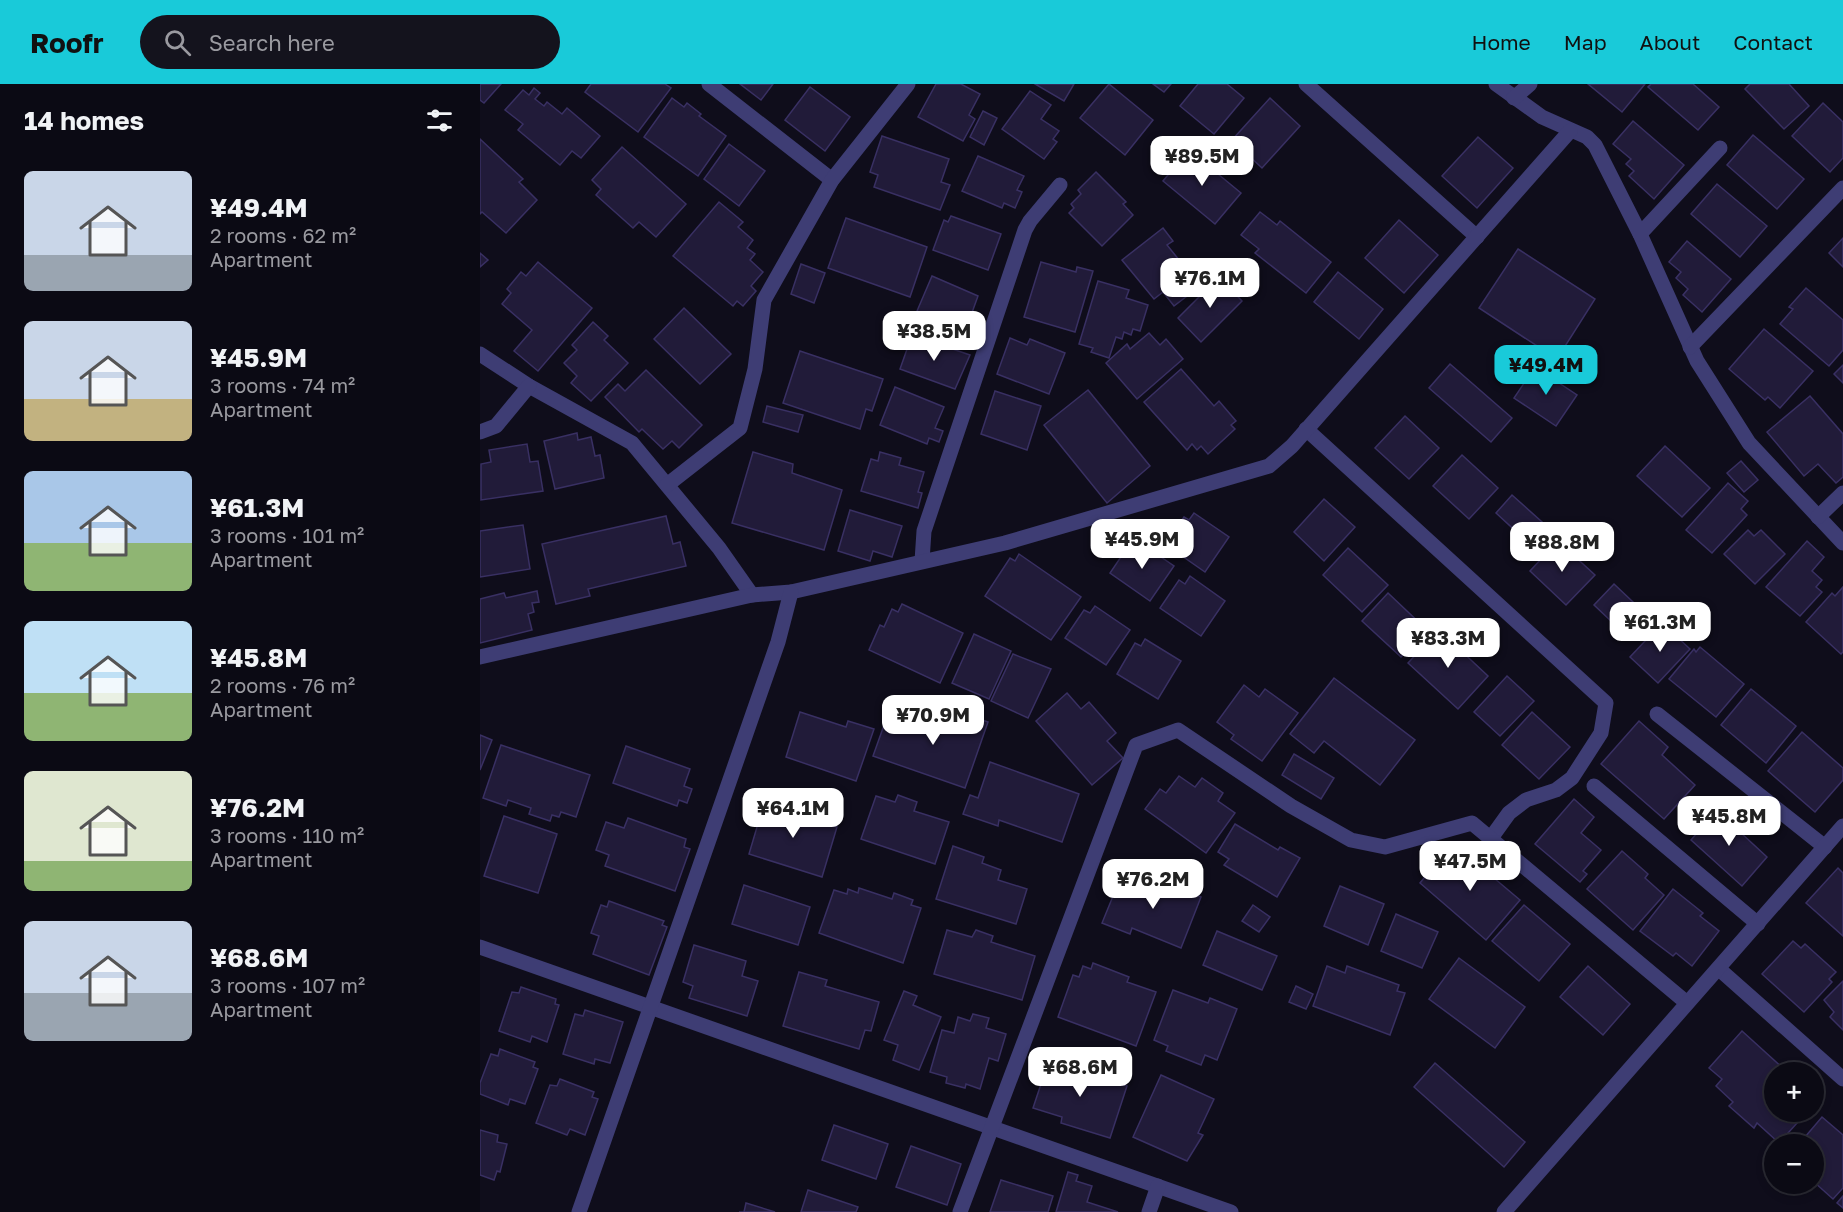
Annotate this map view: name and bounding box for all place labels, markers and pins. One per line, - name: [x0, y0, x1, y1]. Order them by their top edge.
- pin: ¥89.5M: [1153, 136, 1251, 187]
- pin: ¥76.1M: [1161, 258, 1259, 309]
- pin: ¥38.5M: [885, 311, 983, 362]
- pin: ¥49.4M: [1497, 345, 1595, 396]
- pin: ¥45.9M: [1093, 519, 1191, 570]
- pin: ¥88.8M: [1513, 522, 1611, 573]
- pin: ¥61.3M: [1611, 602, 1709, 653]
- pin: ¥83.3M: [1399, 618, 1497, 669]
- pin: ¥70.9M: [884, 695, 982, 746]
- pin: ¥64.1M: [744, 788, 842, 839]
- pin: ¥45.8M: [1680, 796, 1778, 847]
- pin: ¥47.5M: [1421, 841, 1519, 892]
- pin: ¥76.2M: [1104, 859, 1202, 910]
- pin: ¥68.6M: [1031, 1047, 1129, 1098]

